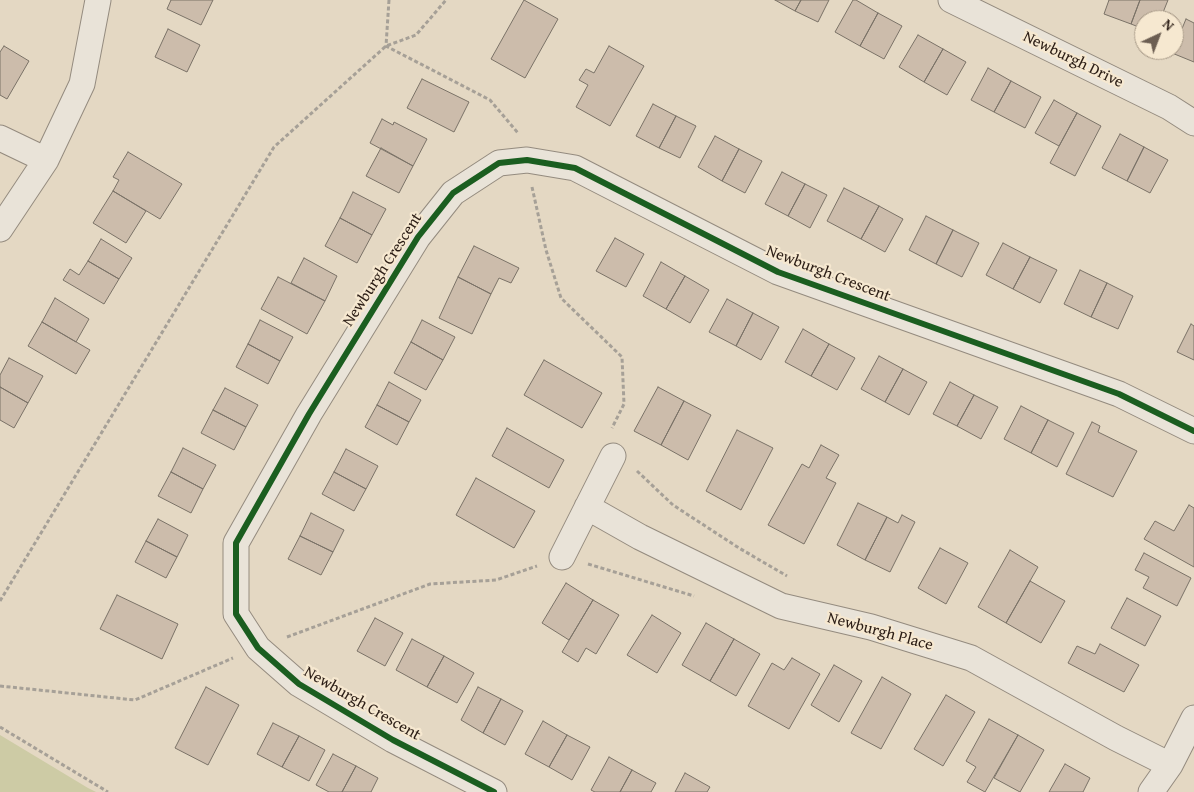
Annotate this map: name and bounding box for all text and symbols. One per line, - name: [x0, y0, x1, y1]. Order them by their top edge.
- north arrow: [1134, 10, 1184, 60]
- text: N: [1158, 14, 1179, 35]
- street label: Newburgh Drive: [1020, 27, 1126, 93]
- street label: Newburgh Crescent: [339, 210, 427, 330]
- street label: Newburgh Crescent: [763, 241, 893, 307]
- street label: Newburgh Place: [825, 609, 935, 655]
- street label: Newburgh Crescent: [300, 663, 424, 745]

